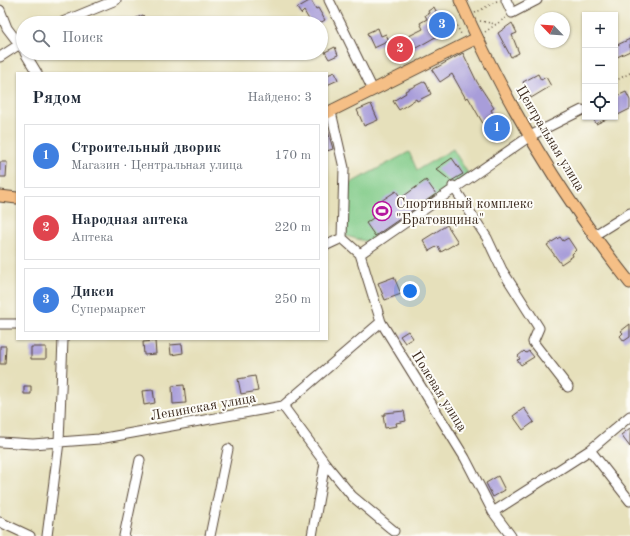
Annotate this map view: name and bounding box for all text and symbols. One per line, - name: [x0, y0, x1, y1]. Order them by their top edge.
- pin: 3: [429, 10, 455, 40]
- north arrow: [534, 12, 570, 48]
- map controls: [582, 12, 618, 120]
- button: +: [582, 12, 618, 48]
- search box: [16, 16, 328, 60]
- icon: search: [30, 27, 52, 49]
- text: Поиск: [62, 31, 103, 46]
- pin: 2: [387, 34, 413, 64]
- button: −: [582, 48, 618, 84]
- street label: Центральная улица: [513, 83, 587, 194]
- button: locate: [582, 84, 618, 120]
- text: Рядом: [32, 90, 81, 107]
- text: Найдено: 3: [248, 91, 312, 104]
- pin: 1: [484, 113, 510, 143]
- text: Строительный дворик: [71, 141, 221, 156]
- text: 1: [42, 149, 50, 162]
- text: 170 m: [274, 149, 311, 162]
- text: Магазин · Центральная улица: [71, 159, 243, 172]
- place label: Спортивный комплекс "Братовщина": [396, 197, 533, 227]
- sports icon: Спортивный комплекс "Братовщина": [371, 200, 393, 222]
- text: Народная аптека: [71, 213, 188, 228]
- text: 2: [42, 221, 50, 234]
- text: 220 m: [274, 221, 311, 234]
- text: Аптека: [71, 231, 113, 244]
- your location: [400, 281, 420, 301]
- text: Дикси: [71, 285, 114, 300]
- text: 3: [42, 293, 50, 306]
- text: 250 m: [274, 293, 311, 306]
- text: Супермаркет: [71, 303, 146, 316]
- street label: Полевая улица: [409, 349, 470, 434]
- street label: Ленинская улица: [149, 391, 257, 423]

